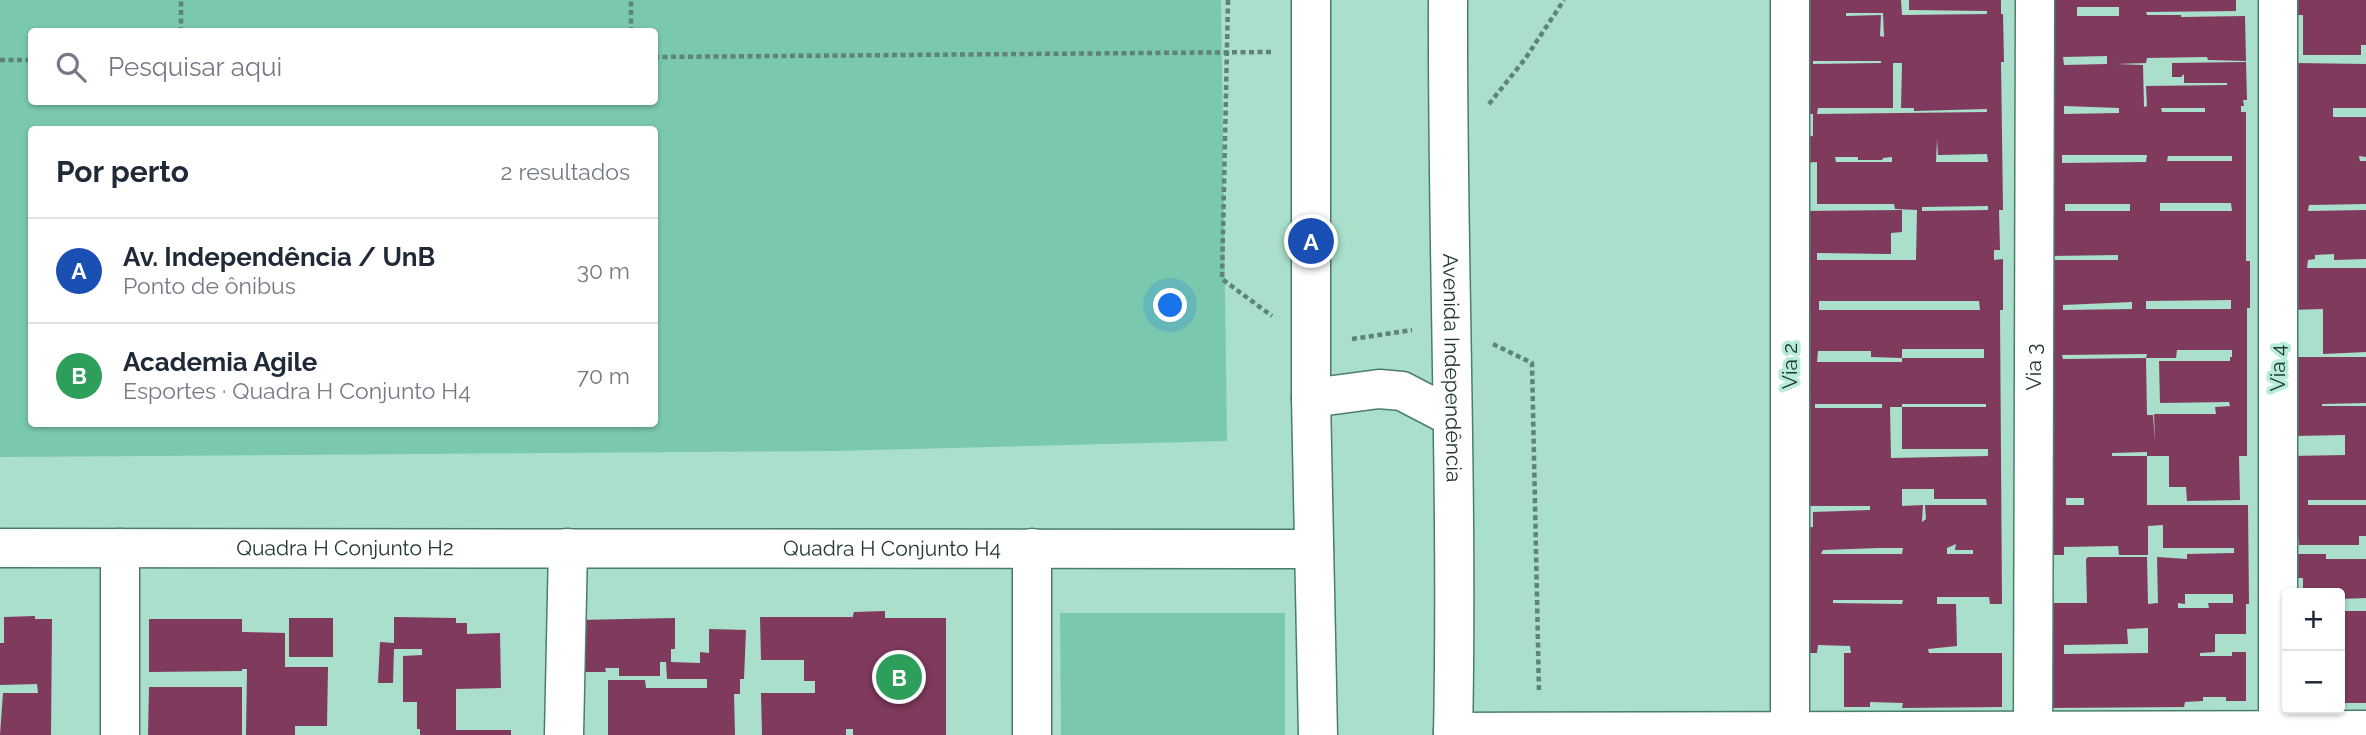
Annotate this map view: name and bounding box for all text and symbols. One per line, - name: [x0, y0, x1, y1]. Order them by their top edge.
- search box: [28, 28, 658, 105]
- icon: search: [52, 48, 90, 86]
- text: Pesquisar aqui: [108, 52, 282, 82]
- text: Por perto: [56, 154, 189, 189]
- text: 2 resultados: [501, 158, 630, 185]
- pin: A: [1288, 215, 1334, 267]
- text: Av. Independência / UnB: [123, 242, 435, 272]
- street label: Avenida Independência: [1438, 253, 1467, 483]
- text: A: [71, 257, 87, 284]
- text: 30 m: [577, 257, 630, 284]
- text: Ponto de ônibus: [123, 272, 296, 299]
- your location: [1153, 288, 1187, 322]
- street label: Via 2: [1777, 343, 1802, 389]
- street label: Via 3: [2021, 344, 2046, 390]
- street label: Via 4: [2265, 344, 2290, 392]
- text: Academia Agile: [123, 347, 317, 377]
- text: B: [71, 362, 87, 389]
- text: 70 m: [577, 362, 630, 389]
- text: Esportes · Quadra H Conjunto H4: [123, 377, 471, 404]
- street label: Quadra H Conjunto H2: [236, 535, 454, 560]
- street label: Quadra H Conjunto H4: [783, 536, 1001, 561]
- map controls: [2282, 588, 2345, 714]
- button: +: [2282, 588, 2345, 651]
- pin: B: [876, 651, 922, 703]
- button: −: [2282, 651, 2345, 714]

